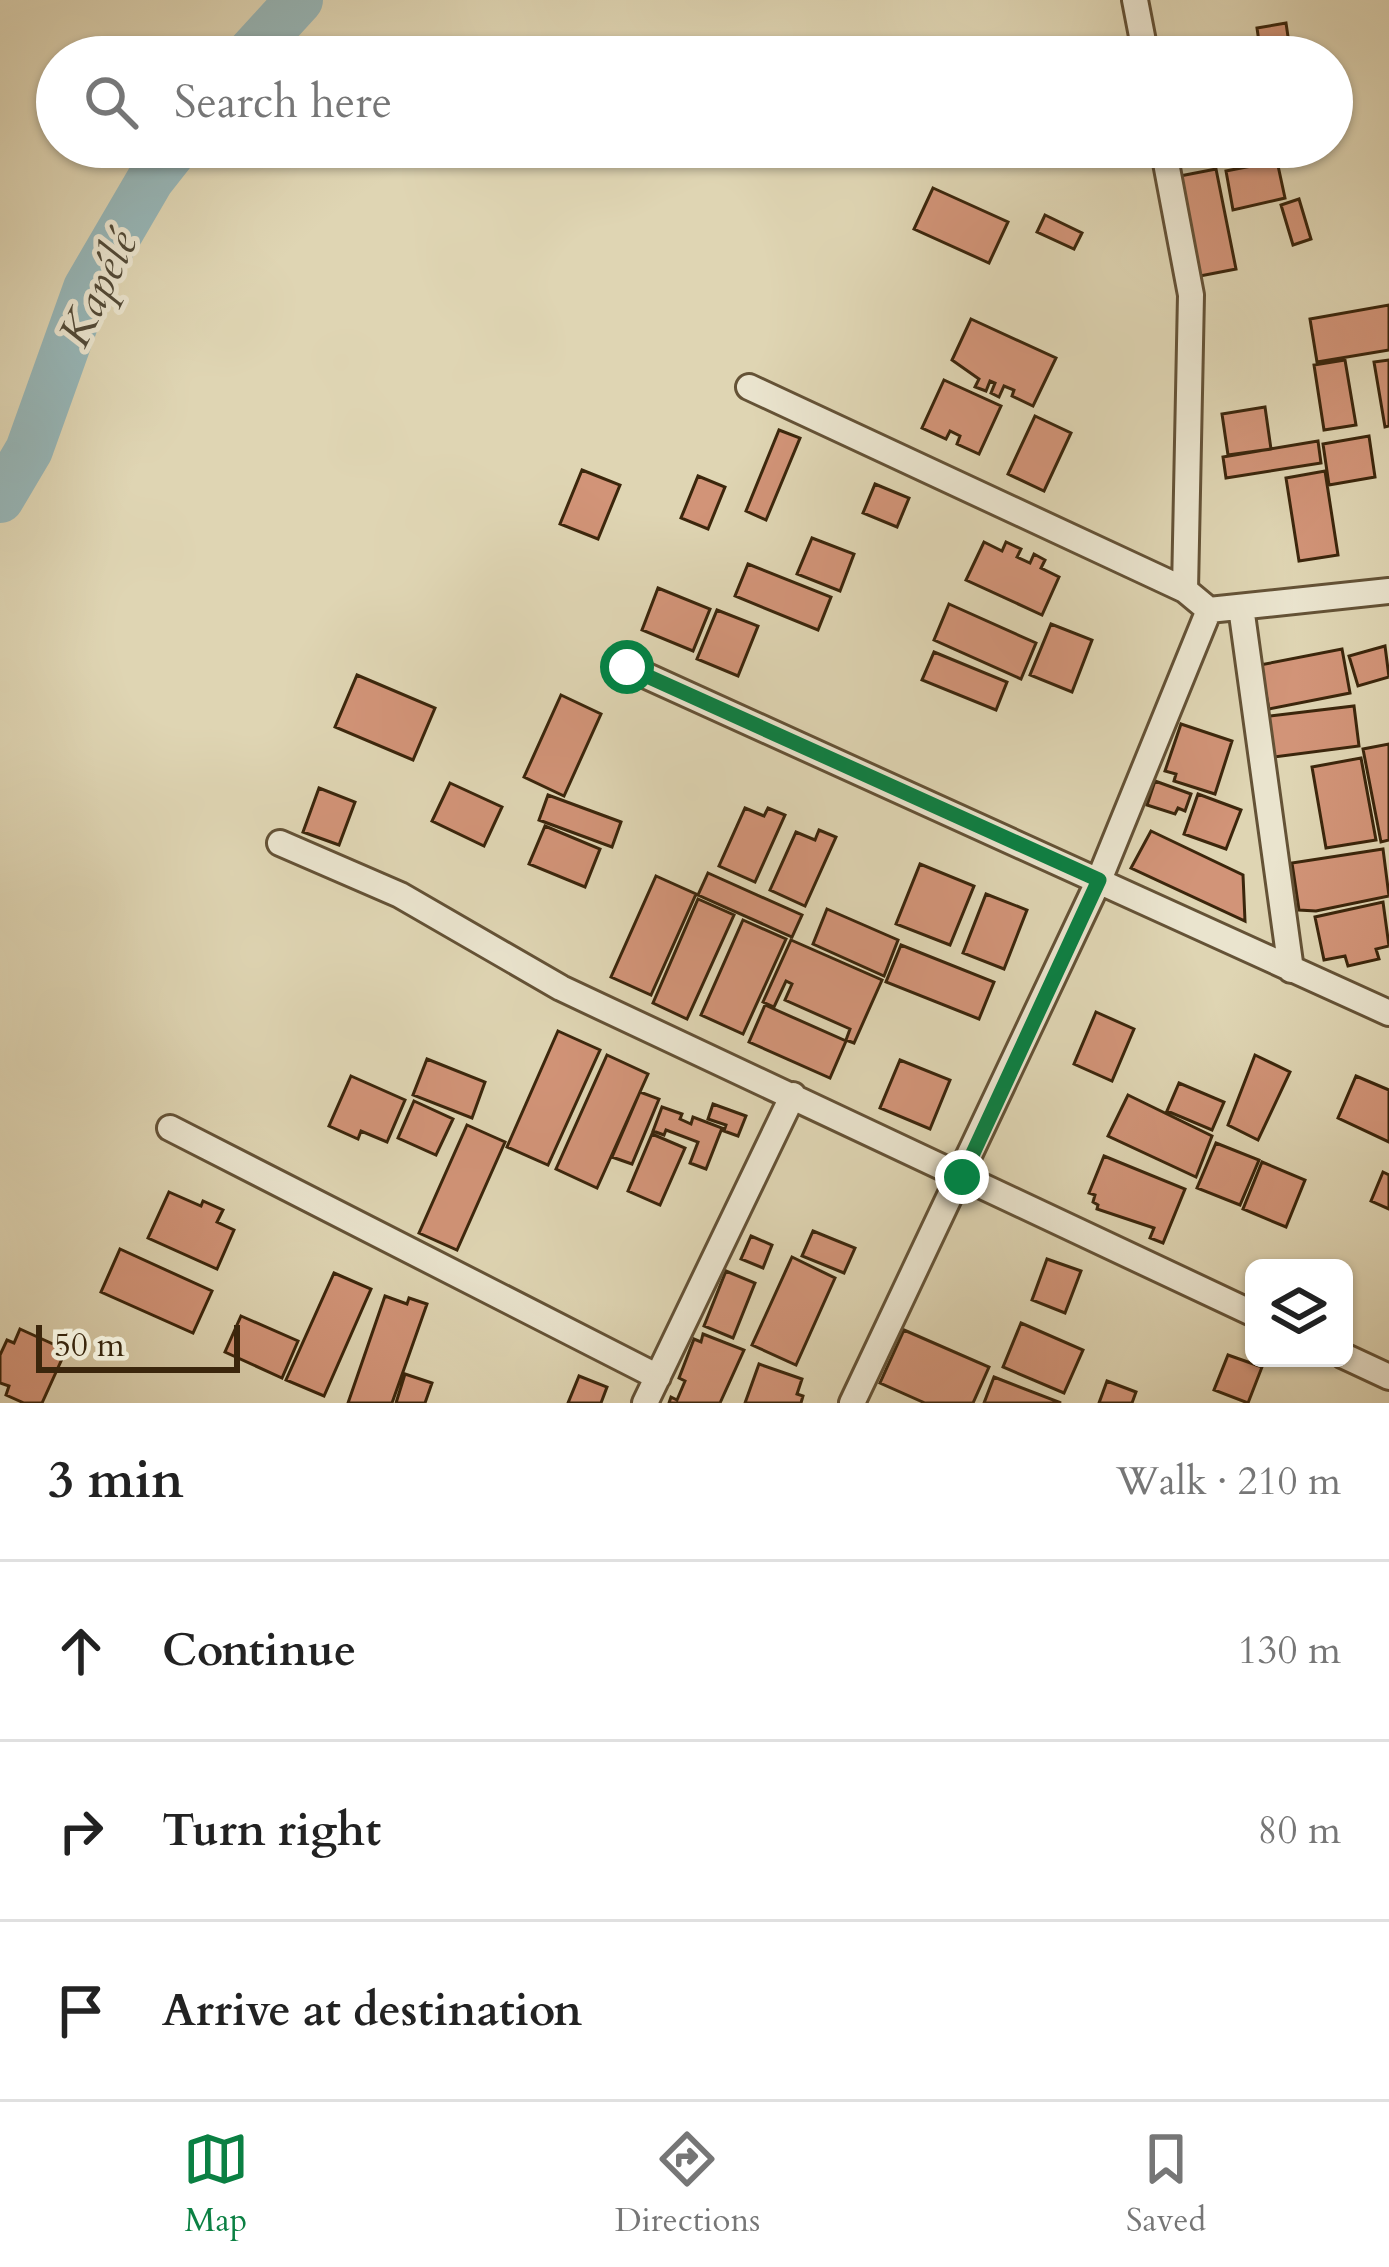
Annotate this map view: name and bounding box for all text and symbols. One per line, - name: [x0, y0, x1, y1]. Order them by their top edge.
- search box: [36, 36, 1353, 168]
- icon: search: [78, 69, 144, 135]
- text: Search here: [174, 72, 392, 133]
- water label: Kapélé: [44, 218, 154, 357]
- route start: [600, 640, 654, 694]
- route end: [935, 1150, 989, 1204]
- map controls: [1245, 1259, 1353, 1367]
- button: layers: [1245, 1259, 1353, 1367]
- scale bar: [36, 1319, 240, 1372]
- text: 50 m: [54, 1323, 125, 1368]
- text: 3 min: [48, 1446, 184, 1516]
- text: Walk · 210 m: [1116, 1455, 1341, 1508]
- icon: ahead: [48, 1618, 114, 1684]
- text: Continue: [162, 1620, 356, 1681]
- text: 130 m: [1238, 1624, 1341, 1677]
- icon: right: [48, 1798, 114, 1864]
- text: Turn right: [162, 1800, 381, 1861]
- text: 80 m: [1258, 1804, 1341, 1857]
- icon: arrive: [48, 1978, 114, 2044]
- text: Arrive at destination: [162, 1980, 582, 2041]
- tab: Map: [183, 2126, 249, 2243]
- tab: Directions: [615, 2126, 760, 2243]
- tab: Saved: [1126, 2126, 1206, 2243]

